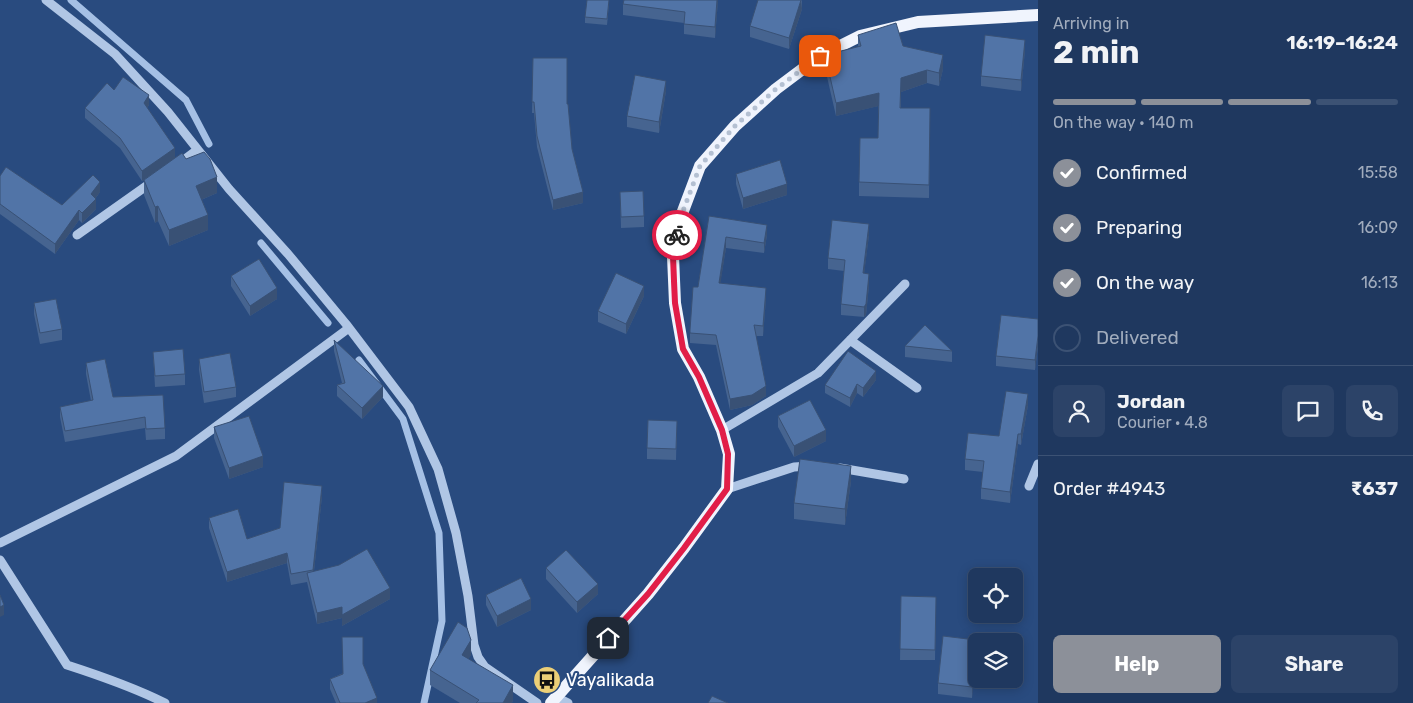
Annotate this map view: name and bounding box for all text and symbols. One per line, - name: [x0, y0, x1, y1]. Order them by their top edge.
- text: Arriving in: [1053, 14, 1129, 33]
- text: 16:19–16:24: [1286, 31, 1398, 54]
- text: 2 min: [1053, 33, 1140, 71]
- pin: [799, 35, 841, 77]
- icon: bag: [806, 42, 834, 70]
- text: On the way · 140 m: [1053, 113, 1193, 132]
- icon: check: [1053, 159, 1081, 187]
- text: Confirmed: [1096, 161, 1187, 184]
- text: 15:58: [1358, 163, 1398, 182]
- courier: [652, 210, 702, 260]
- icon: check: [1053, 214, 1081, 242]
- text: Preparing: [1096, 216, 1182, 239]
- text: 16:09: [1358, 218, 1398, 237]
- icon: bike: [663, 221, 691, 249]
- icon: check: [1053, 269, 1081, 297]
- text: On the way: [1096, 271, 1194, 294]
- text: 16:13: [1361, 273, 1398, 292]
- text: Delivered: [1096, 326, 1179, 349]
- button: person: [1053, 385, 1105, 437]
- button: chat: [1282, 385, 1334, 437]
- button: phone: [1346, 385, 1398, 437]
- text: Jordan: [1117, 390, 1185, 413]
- text: Courier · 4.8: [1117, 413, 1208, 432]
- text: Order #4943: [1053, 477, 1165, 500]
- text: ₹637: [1351, 477, 1398, 500]
- map controls: [968, 568, 1023, 688]
- button: locate: [968, 568, 1023, 623]
- pin: [587, 617, 629, 659]
- icon: home: [594, 624, 622, 652]
- button: layers: [968, 633, 1023, 688]
- button: Help: [1053, 635, 1221, 693]
- button: Share: [1231, 635, 1398, 693]
- bus stop icon: Vayalikada: [532, 665, 562, 695]
- place label: Vayalikada: [566, 669, 654, 691]

